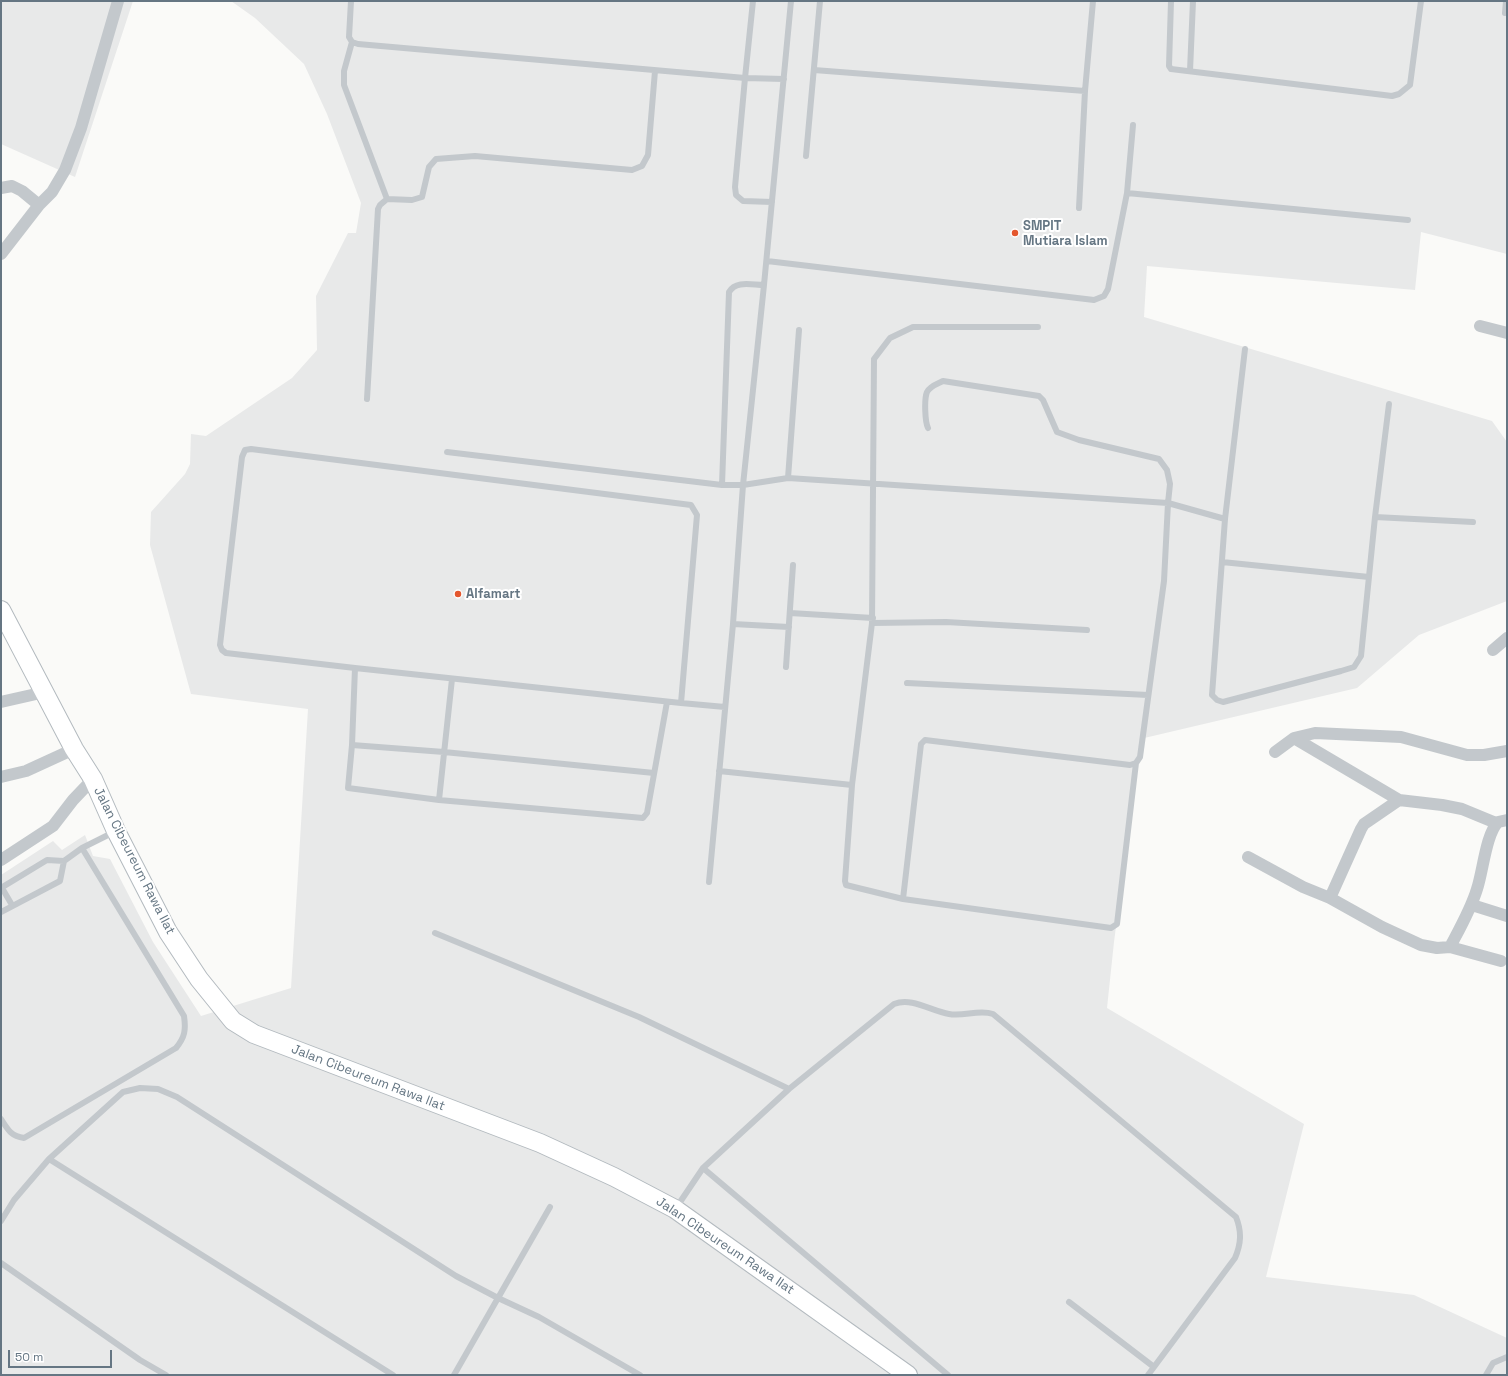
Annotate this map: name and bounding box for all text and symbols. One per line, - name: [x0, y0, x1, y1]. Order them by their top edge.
- place label: SMPIT Mutiara Islam: [1023, 218, 1107, 249]
- marker: SMPIT Mutiara Islam: [1010, 228, 1020, 238]
- place label: Alfamart: [466, 586, 520, 602]
- marker: Alfamart: [453, 589, 463, 599]
- street label: Jalan Cibeureum Rawa Ilat: [90, 785, 178, 937]
- street label: Jalan Cibeureum Rawa Ilat: [289, 1041, 447, 1115]
- street label: Jalan Cibeureum Rawa Ilat: [653, 1194, 797, 1298]
- scale bar: [10, 1342, 114, 1368]
- text: 50 m: [15, 1349, 43, 1365]

